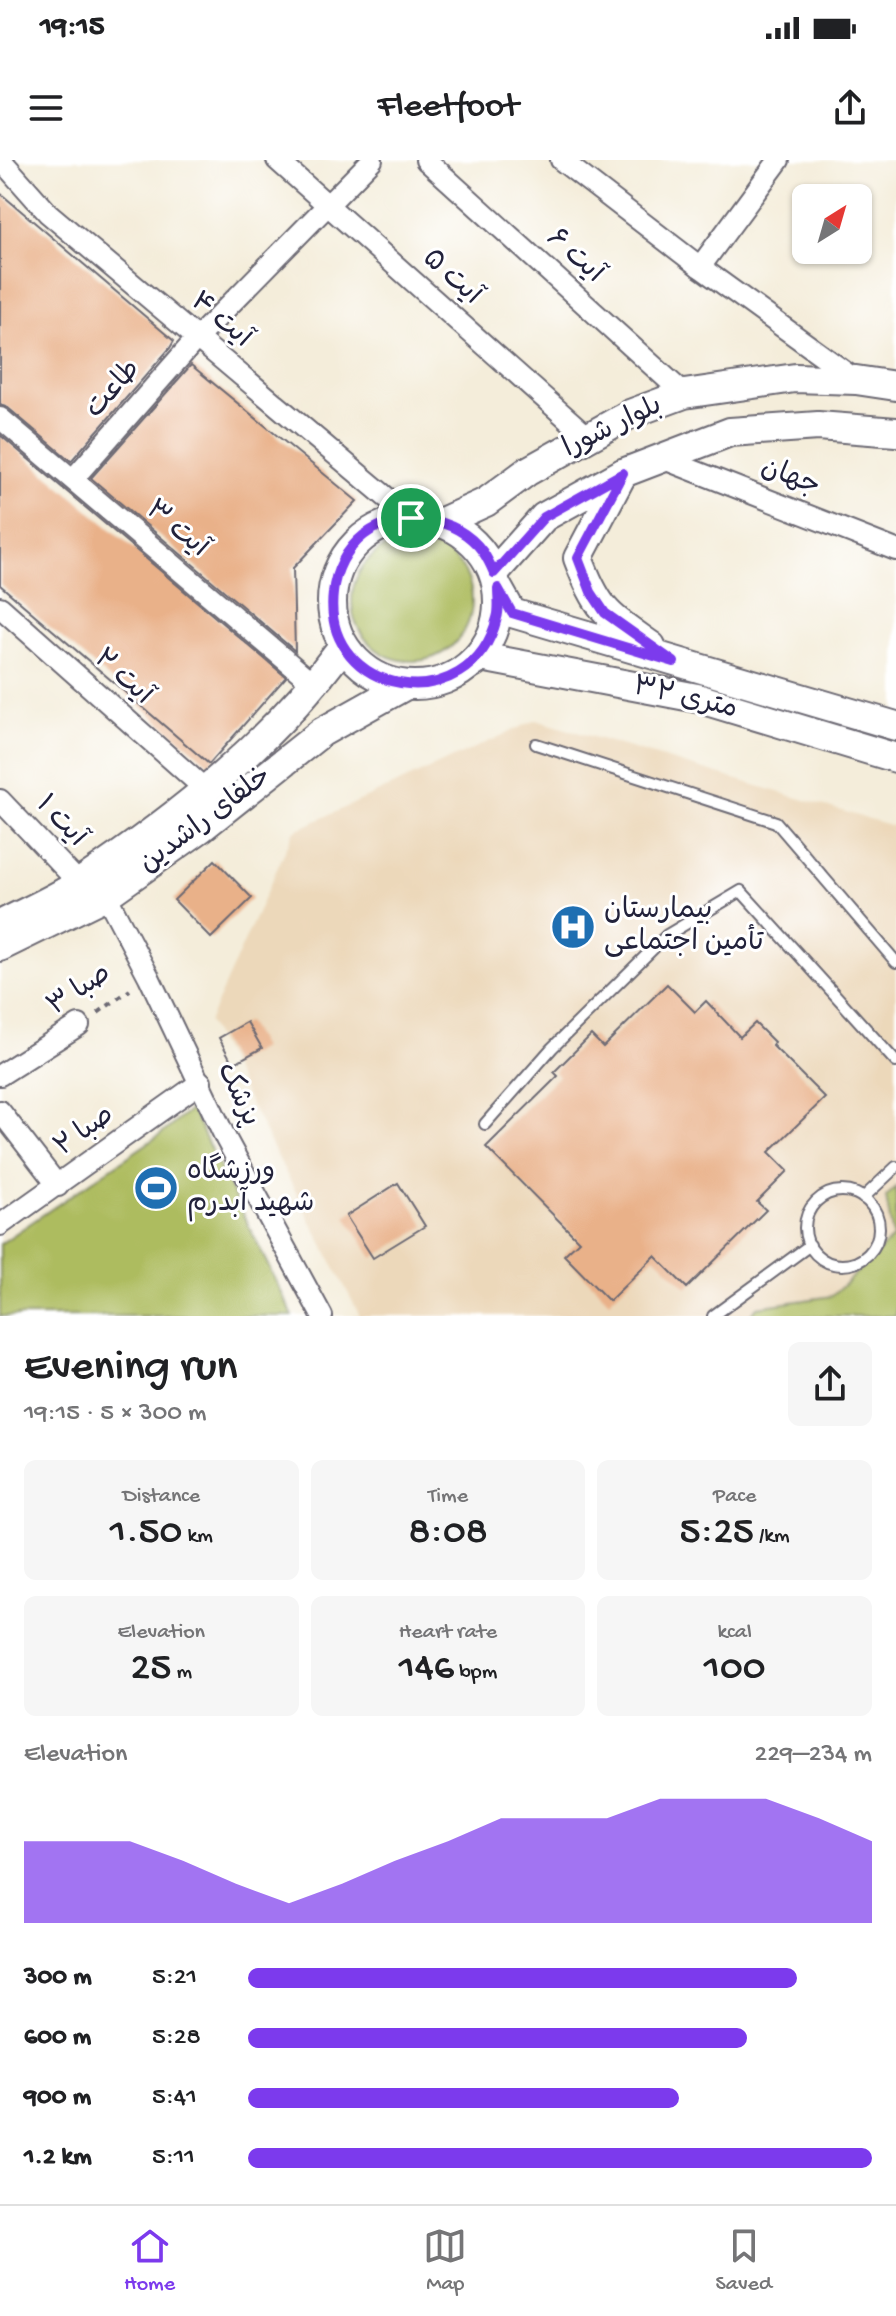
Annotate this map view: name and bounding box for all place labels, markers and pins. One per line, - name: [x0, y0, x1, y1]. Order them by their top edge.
- pin: [377, 484, 445, 552]
- place label: بیمارستان تأمین اجتماعی: [604, 895, 765, 960]
- hospital icon: بیمارستان تأمین اجتماعی: [549, 903, 597, 951]
- place label: ورزشگاه شهید آبدرم: [187, 1152, 314, 1222]
- sports icon: ورزشگاه شهید آبدرم: [132, 1164, 180, 1212]

